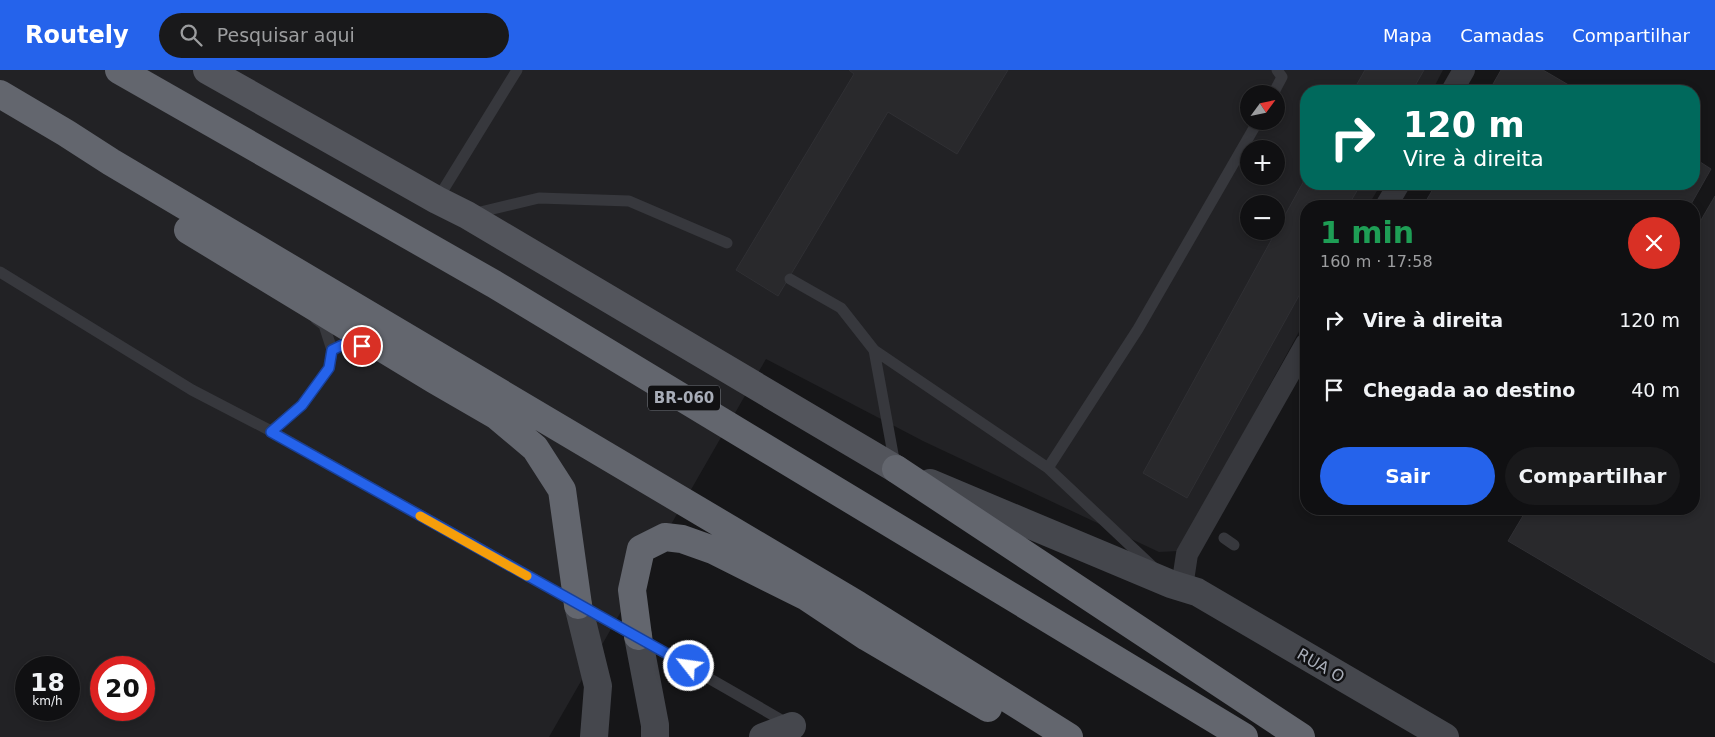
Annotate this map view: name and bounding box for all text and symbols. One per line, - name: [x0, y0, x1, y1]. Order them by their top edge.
- search box: [159, 13, 509, 58]
- text: Routely: [25, 21, 129, 49]
- icon: search: [177, 21, 205, 49]
- text: Pesquisar aqui: [217, 24, 355, 46]
- text: Mapa: [1383, 25, 1432, 46]
- text: Camadas: [1460, 25, 1544, 46]
- text: Compartilhar: [1572, 25, 1690, 46]
- north arrow: [1240, 85, 1285, 130]
- map controls: [1240, 85, 1285, 240]
- icon: right: [1320, 105, 1385, 170]
- text: 120 m: [1403, 105, 1525, 145]
- button: +: [1240, 140, 1285, 185]
- text: Vire à direita: [1403, 146, 1544, 171]
- button: −: [1240, 195, 1285, 240]
- text: 1 min: [1320, 215, 1414, 250]
- button: close: [1628, 217, 1680, 269]
- text: 160 m · 17:58: [1320, 252, 1433, 271]
- icon: right: [1320, 306, 1348, 334]
- text: Vire à direita: [1363, 309, 1503, 331]
- text: 120 m: [1619, 309, 1680, 331]
- pin: [341, 325, 383, 367]
- icon: arrive: [348, 332, 376, 360]
- icon: arrive: [1320, 376, 1348, 404]
- text: Chegada ao destino: [1363, 379, 1575, 401]
- text: 40 m: [1631, 379, 1680, 401]
- road number: BR-060: [648, 386, 720, 410]
- button: Sair: [1320, 447, 1495, 505]
- button: Compartilhar: [1505, 447, 1680, 505]
- position arrow: [662, 639, 714, 691]
- street label: RUA O: [1294, 644, 1348, 687]
- speed limit sign: 20: [90, 656, 155, 721]
- text: 18: [30, 668, 65, 697]
- text: km/h: [32, 694, 63, 708]

